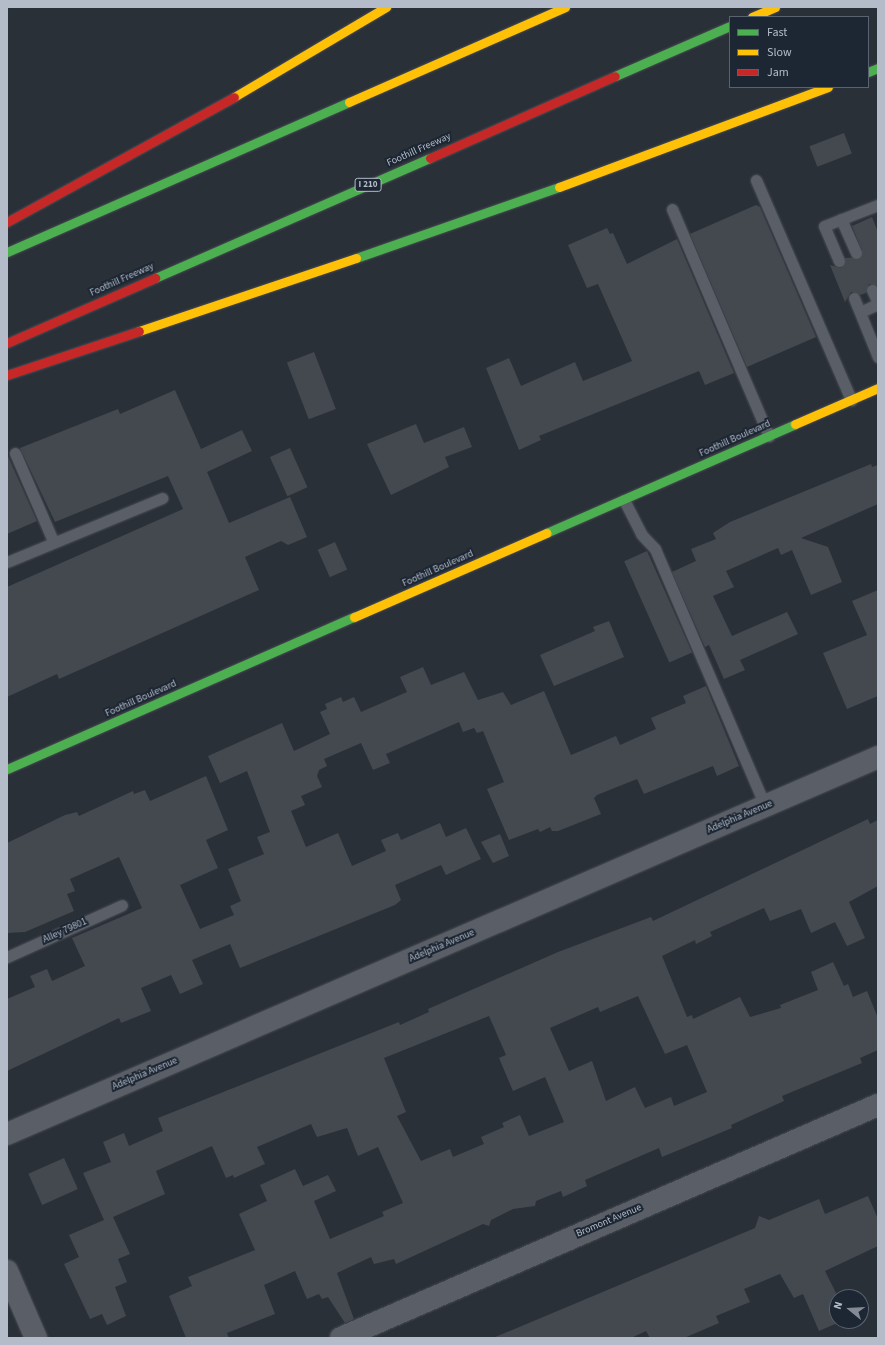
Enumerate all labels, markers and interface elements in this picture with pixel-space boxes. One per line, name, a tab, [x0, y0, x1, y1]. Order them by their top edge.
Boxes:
legend	[729, 16, 869, 88]
text: Fast	[767, 24, 787, 41]
text: Slow	[767, 44, 792, 61]
text: Jam	[767, 64, 789, 81]
street label: Foothill Freeway	[385, 131, 453, 169]
road number: I 210	[354, 178, 382, 192]
street label: Foothill Freeway	[88, 261, 156, 299]
street label: Foothill Boulevard	[698, 418, 772, 460]
street label: Foothill Boulevard	[401, 548, 475, 590]
street label: Foothill Boulevard	[104, 678, 178, 720]
street label: Adelphia Avenue	[706, 798, 774, 836]
street label: Alley 79801	[41, 916, 89, 946]
street label: Adelphia Avenue	[408, 927, 476, 965]
street label: Adelphia Avenue	[111, 1055, 179, 1093]
street label: Bromont Avenue	[574, 1202, 644, 1240]
north arrow	[829, 1289, 869, 1329]
text: N	[830, 1300, 846, 1311]

